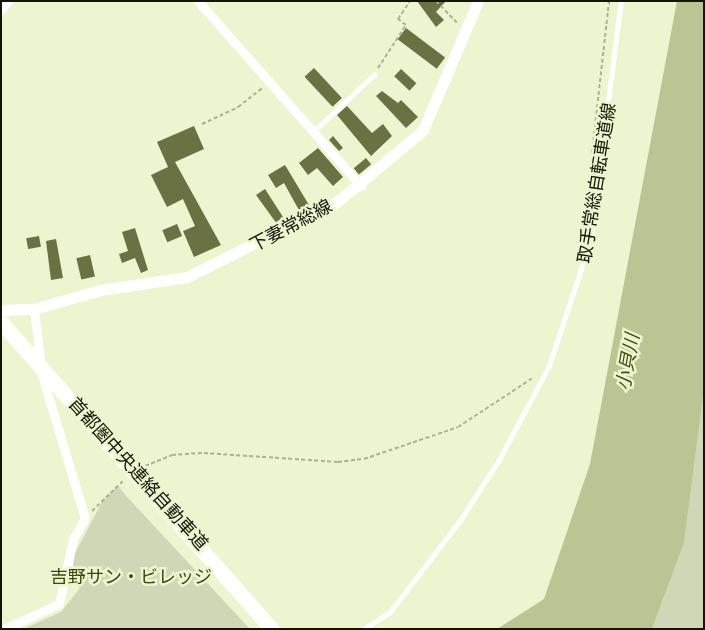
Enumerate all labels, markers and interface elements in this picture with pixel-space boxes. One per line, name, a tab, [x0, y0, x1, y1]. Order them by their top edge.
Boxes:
street label: 取手常総自転車道線	[574, 101, 620, 265]
street label: 下妻常総線	[246, 195, 336, 257]
water label: 小貝川	[612, 332, 644, 392]
street label: 首都圏中央連絡自動車道	[64, 393, 212, 555]
park label: 吉野サン・ビレッジ	[50, 566, 212, 588]

